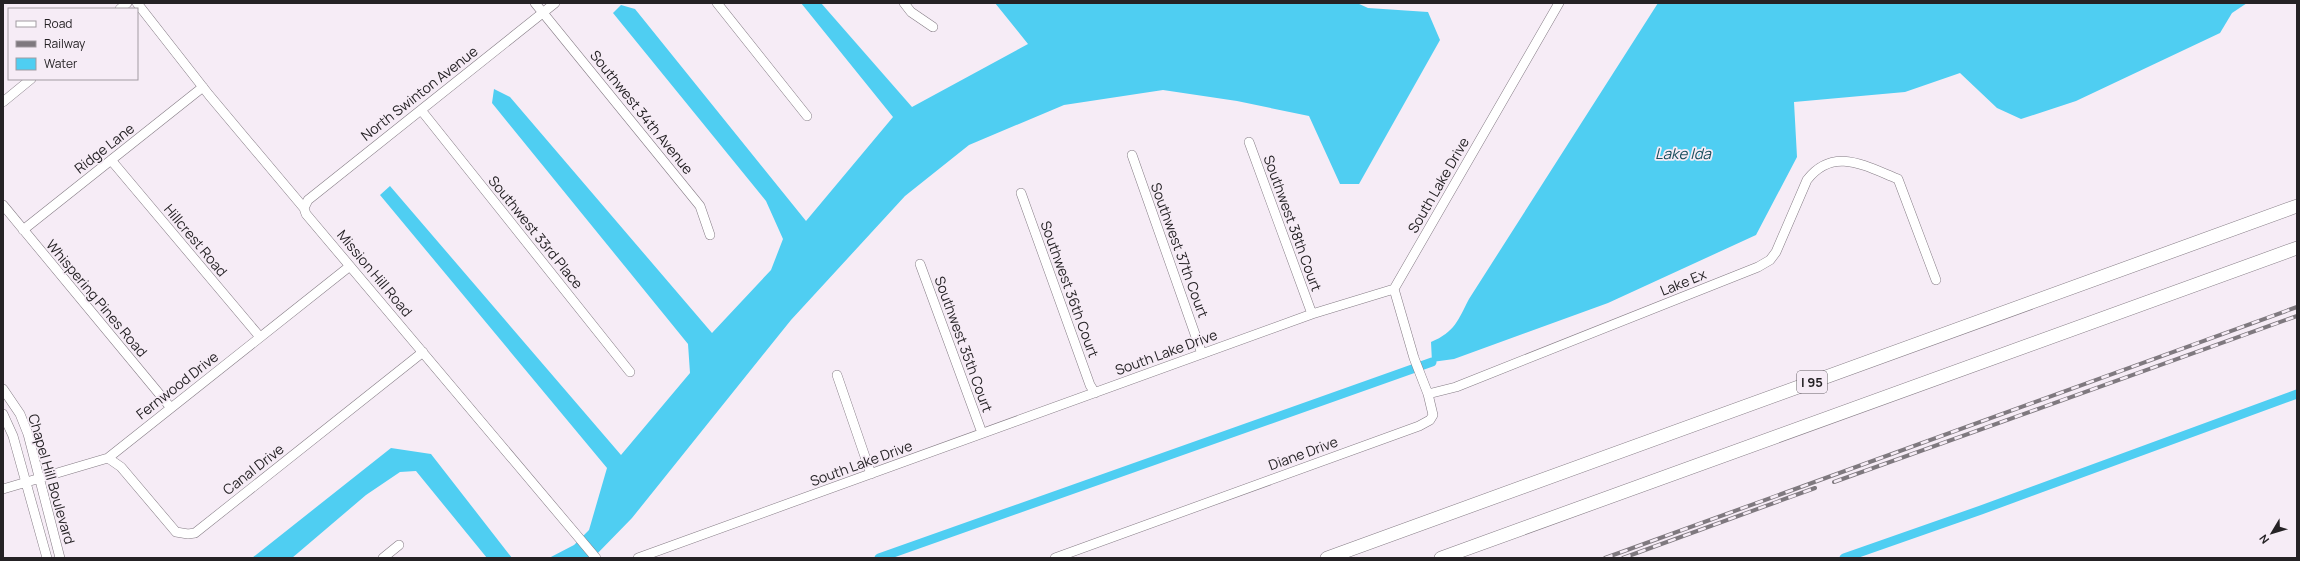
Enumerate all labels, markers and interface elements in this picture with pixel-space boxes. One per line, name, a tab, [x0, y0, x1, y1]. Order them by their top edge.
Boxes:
legend	[8, 8, 138, 80]
text: Road	[44, 15, 72, 32]
text: Railway	[44, 35, 86, 52]
street label: North Swinton Avenue	[357, 41, 481, 145]
street label: Southwest 34th Avenue	[586, 46, 698, 178]
text: Water	[44, 55, 78, 72]
street label: Ridge Lane	[70, 119, 138, 177]
street label: South Lake Drive	[1403, 134, 1473, 236]
water label: Lake Ida	[1655, 143, 1712, 164]
street label: Southwest 38th Court	[1260, 152, 1327, 294]
street label: Southwest 33rd Place	[484, 172, 588, 292]
street label: Southwest 37th Court	[1147, 180, 1213, 320]
street label: Hillcrest Road	[160, 200, 232, 280]
street label: Southwest 36th Court	[1036, 218, 1104, 360]
street label: Mission Hill Road	[333, 226, 417, 320]
street label: Whispering Pines Road	[42, 235, 152, 361]
street label: Lake Ex	[1657, 264, 1709, 300]
street label: Southwest 35th Court	[931, 273, 998, 415]
street label: South Lake Drive	[1112, 325, 1220, 379]
street label: Fernwood Drive	[132, 347, 222, 423]
road number: I 95	[1797, 371, 1827, 393]
street label: Chapel Hill Boulevard	[24, 412, 80, 546]
street label: Diane Drive	[1266, 432, 1340, 474]
street label: South Lake Drive	[807, 436, 915, 490]
street label: Canal Drive	[219, 439, 287, 499]
north arrow	[2252, 513, 2292, 553]
text: N	[2255, 532, 2272, 547]

